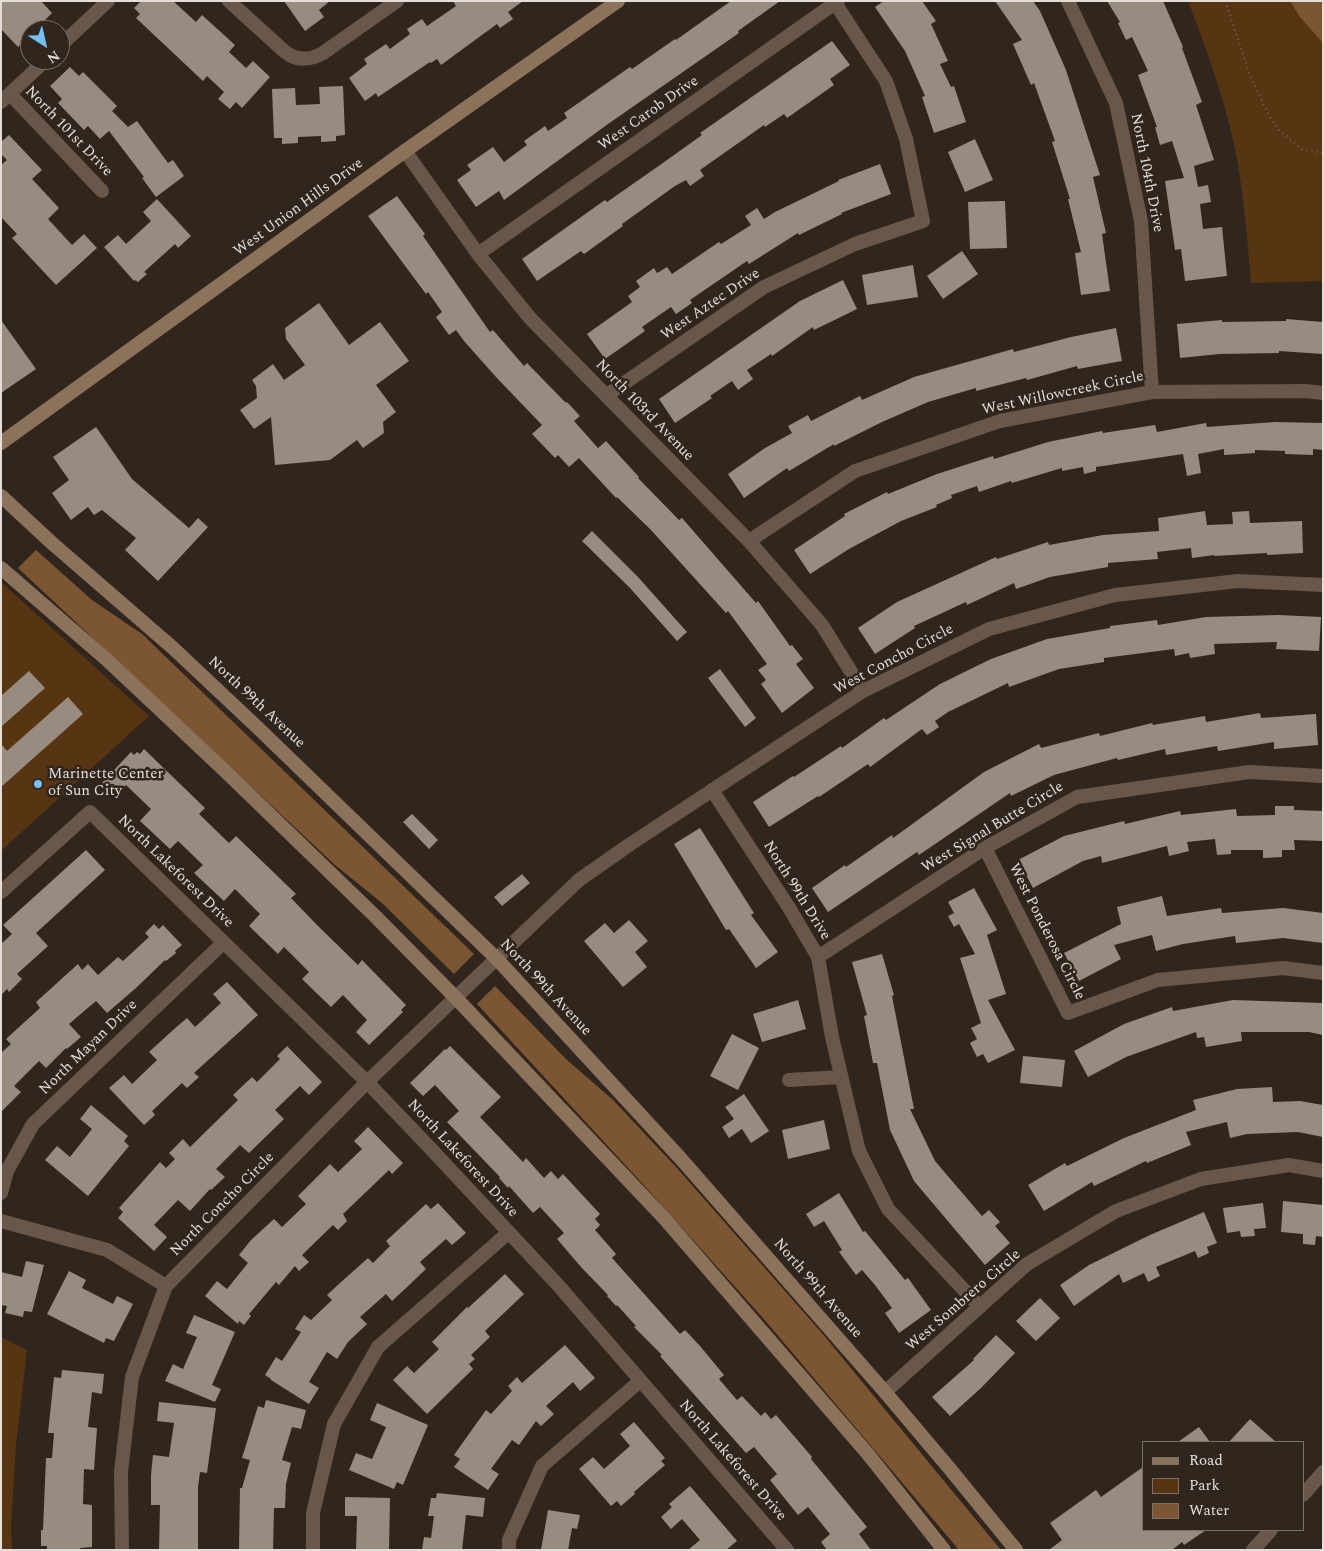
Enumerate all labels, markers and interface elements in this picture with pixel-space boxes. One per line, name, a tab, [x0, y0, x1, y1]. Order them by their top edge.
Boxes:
north arrow	[20, 20, 70, 70]
text: N	[43, 45, 64, 69]
street label: West Carob Drive	[595, 73, 703, 155]
street label: North 101st Drive	[20, 83, 116, 181]
street label: North 104th Drive	[1126, 112, 1166, 234]
street label: West Union Hills Drive	[231, 155, 367, 261]
street label: West Aztec Drive	[658, 265, 764, 345]
street label: North 103rd Avenue	[591, 357, 697, 465]
street label: West Willowcreek Circle	[981, 368, 1145, 420]
street label: West Concho Circle	[831, 621, 957, 699]
street label: North 99th Avenue	[204, 653, 308, 753]
place label: Marinette Center of Sun City	[48, 766, 163, 801]
marker: Marinette Center of Sun City	[32, 778, 44, 790]
street label: West Signal Butte Circle	[919, 779, 1067, 877]
street label: North Lakeforest Drive	[113, 812, 237, 932]
street label: North 99th Drive	[758, 838, 834, 944]
street label: West Ponderosa Circle	[1004, 861, 1088, 1003]
street label: North 99th Avenue	[495, 936, 595, 1040]
street label: North Mayan Drive	[36, 997, 142, 1099]
street label: North Lakeforest Drive	[403, 1096, 521, 1222]
street label: North Concho Circle	[167, 1149, 279, 1261]
street label: North 99th Avenue	[769, 1235, 865, 1343]
street label: West Sombrero Circle	[903, 1246, 1025, 1356]
street label: North Lakeforest Drive	[675, 1397, 789, 1525]
legend	[1142, 1441, 1304, 1531]
text: Road	[1189, 1449, 1223, 1472]
text: Park	[1189, 1474, 1220, 1497]
text: Water	[1189, 1499, 1229, 1522]

